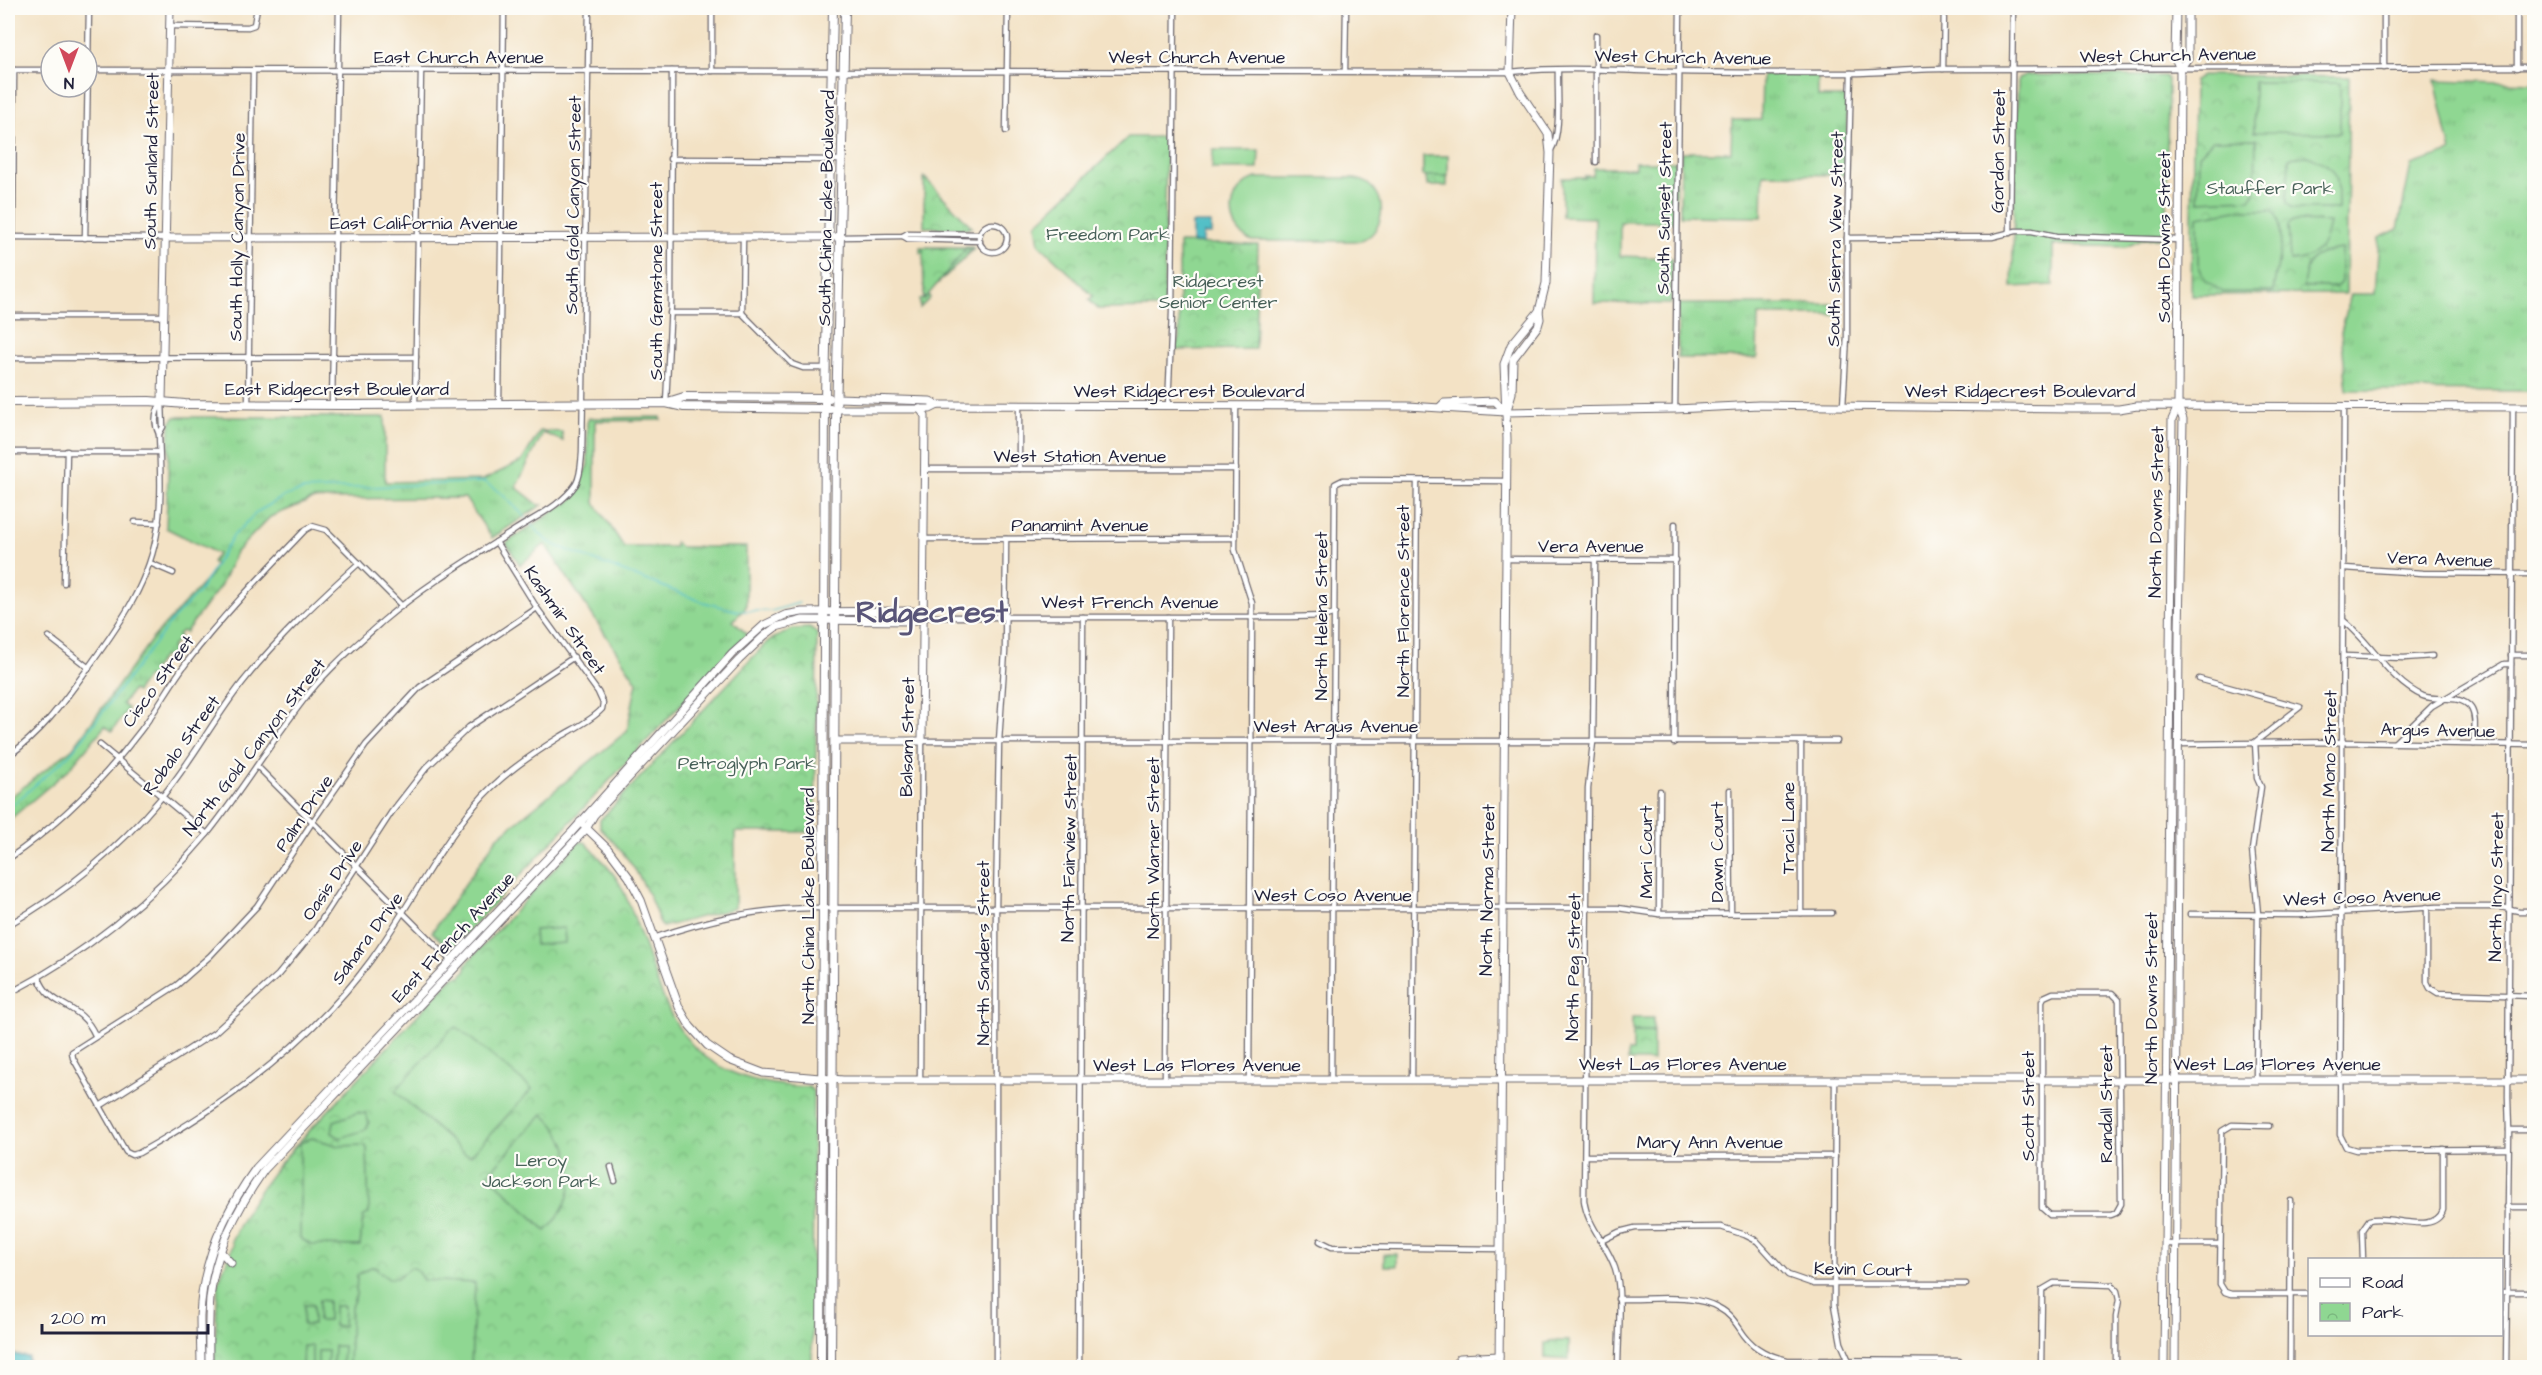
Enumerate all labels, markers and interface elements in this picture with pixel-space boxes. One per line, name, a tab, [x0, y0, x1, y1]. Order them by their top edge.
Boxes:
north arrow	[39, 39, 99, 99]
street label: West Church Avenue	[2079, 41, 2257, 70]
street label: West Church Avenue	[1594, 43, 1772, 72]
street label: East Church Avenue	[374, 45, 544, 70]
street label: West Church Avenue	[1109, 45, 1286, 70]
text: N	[64, 72, 74, 94]
street label: South Sunland Street	[137, 72, 166, 250]
street label: Gordon Street	[1985, 88, 2012, 213]
street label: South China Lake Boulevard	[812, 90, 841, 326]
street label: South Gold Canyon Street	[559, 95, 589, 315]
street label: South Sunset Street	[1650, 121, 1679, 295]
street label: South Sierra View Street	[1821, 130, 1850, 347]
street label: South Holly Canyon Drive	[223, 132, 253, 341]
street label: South Downs Street	[2152, 151, 2177, 323]
park label: Stauffer Park	[2206, 176, 2334, 201]
street label: South Gemstone Street	[644, 181, 669, 380]
street label: East California Avenue	[330, 211, 518, 236]
park label: Freedom Park	[1046, 222, 1170, 247]
park label: Ridgecrest Senior Center	[1159, 269, 1277, 315]
street label: East Ridgecrest Boulevard	[225, 377, 449, 403]
street label: West Ridgecrest Boulevard	[1074, 379, 1304, 405]
street label: West Ridgecrest Boulevard	[1905, 379, 2135, 405]
street label: North Downs Street	[2143, 425, 2171, 598]
street label: West Station Avenue	[993, 444, 1167, 469]
street label: North Florence Street	[1391, 504, 1416, 697]
street label: Panamint Avenue	[1011, 513, 1149, 538]
street label: North Helena Street	[1309, 531, 1334, 700]
street label: Vera Avenue	[1538, 534, 1644, 559]
street label: Vera Avenue	[2387, 545, 2494, 574]
street label: Kashmir Street	[518, 561, 612, 680]
street label: West French Avenue	[1041, 590, 1219, 615]
district label: Ridgecrest	[856, 592, 1009, 636]
street label: Cisco Street	[116, 629, 201, 733]
street label: North Gold Canyon Street	[177, 653, 333, 842]
street label: Balsam Street	[894, 676, 921, 797]
street label: North Mono Street	[2316, 689, 2343, 852]
street label: Robalo Street	[137, 690, 227, 800]
street label: West Argus Avenue	[1254, 714, 1419, 740]
street label: Argus Avenue	[2380, 717, 2496, 745]
park label: Petroglyph Park	[678, 751, 816, 777]
street label: North Fairview Street	[1055, 753, 1084, 942]
street label: North Warner Street	[1141, 756, 1166, 939]
street label: Palm Drive	[269, 770, 340, 857]
street label: Traci Lane	[1776, 782, 1801, 874]
street label: North China Lake Boulevard	[796, 788, 821, 1024]
street label: Dawn Court	[1705, 801, 1730, 902]
street label: North Norma Street	[1474, 803, 1502, 976]
street label: Mari Court	[1634, 805, 1659, 899]
street label: North Inyo Street	[2483, 811, 2511, 962]
street label: Oasis Drive	[296, 835, 369, 926]
street label: North Sanders Street	[971, 860, 996, 1046]
street label: East French Avenue	[386, 866, 521, 1008]
street label: West Coso Avenue	[2283, 882, 2442, 913]
street label: West Coso Avenue	[1254, 883, 1412, 908]
street label: Sahara Drive	[325, 887, 410, 990]
street label: North Peg Street	[1560, 892, 1588, 1041]
street label: North Downs Street	[2139, 911, 2164, 1084]
street label: Randall Street	[2094, 1044, 2119, 1163]
street label: Scott Street	[2016, 1050, 2041, 1161]
street label: West Las Flores Avenue	[1579, 1052, 1787, 1077]
street label: West Las Flores Avenue	[2173, 1052, 2381, 1077]
street label: West Las Flores Avenue	[1093, 1053, 1301, 1078]
street label: Mary Ann Avenue	[1637, 1130, 1783, 1156]
park label: Leroy Jackson Park	[482, 1148, 600, 1194]
street label: Kevin Court	[1814, 1256, 1913, 1283]
legend	[2308, 1258, 2503, 1336]
text: Road	[2362, 1270, 2403, 1295]
scale bar	[42, 1297, 208, 1335]
text: Park	[2362, 1300, 2404, 1325]
text: 200 m	[51, 1306, 105, 1331]

